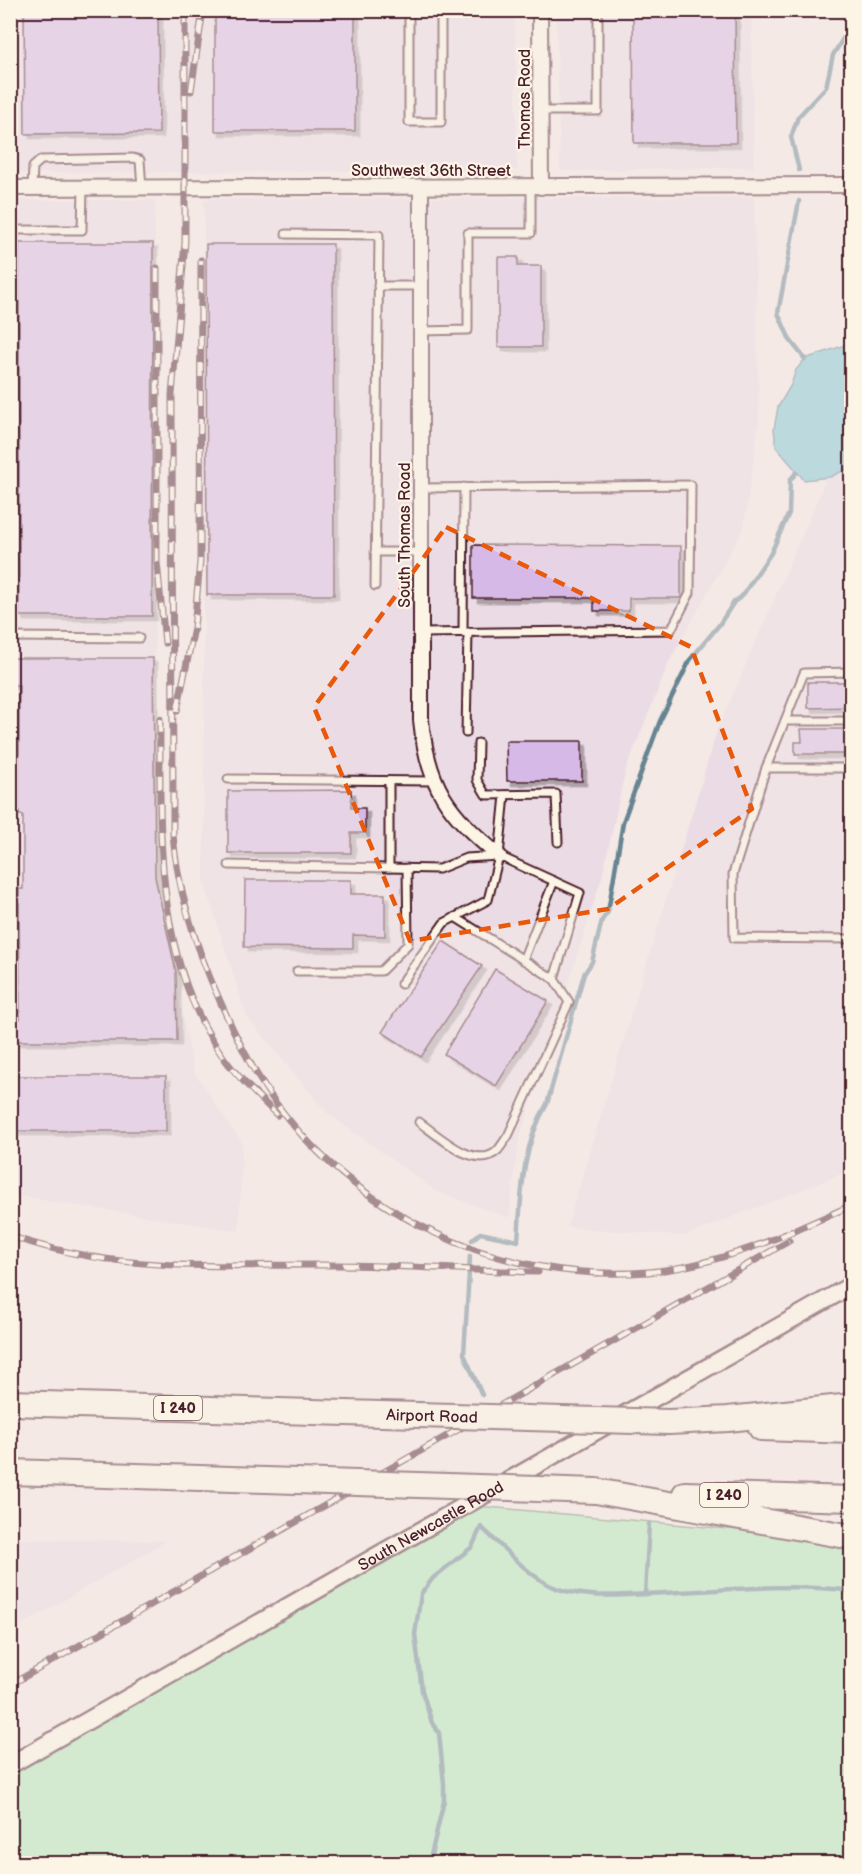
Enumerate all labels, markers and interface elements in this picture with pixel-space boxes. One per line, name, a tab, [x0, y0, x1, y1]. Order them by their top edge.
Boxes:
street label: Thomas Road	[516, 49, 535, 149]
street label: Southwest 36th Street	[351, 162, 511, 181]
street label: South Thomas Road	[396, 462, 415, 608]
road number: I 240	[154, 1396, 202, 1420]
street label: Airport Road	[386, 1406, 478, 1428]
street label: South Newcastle Road	[355, 1478, 507, 1576]
road number: I 240	[700, 1483, 748, 1507]

